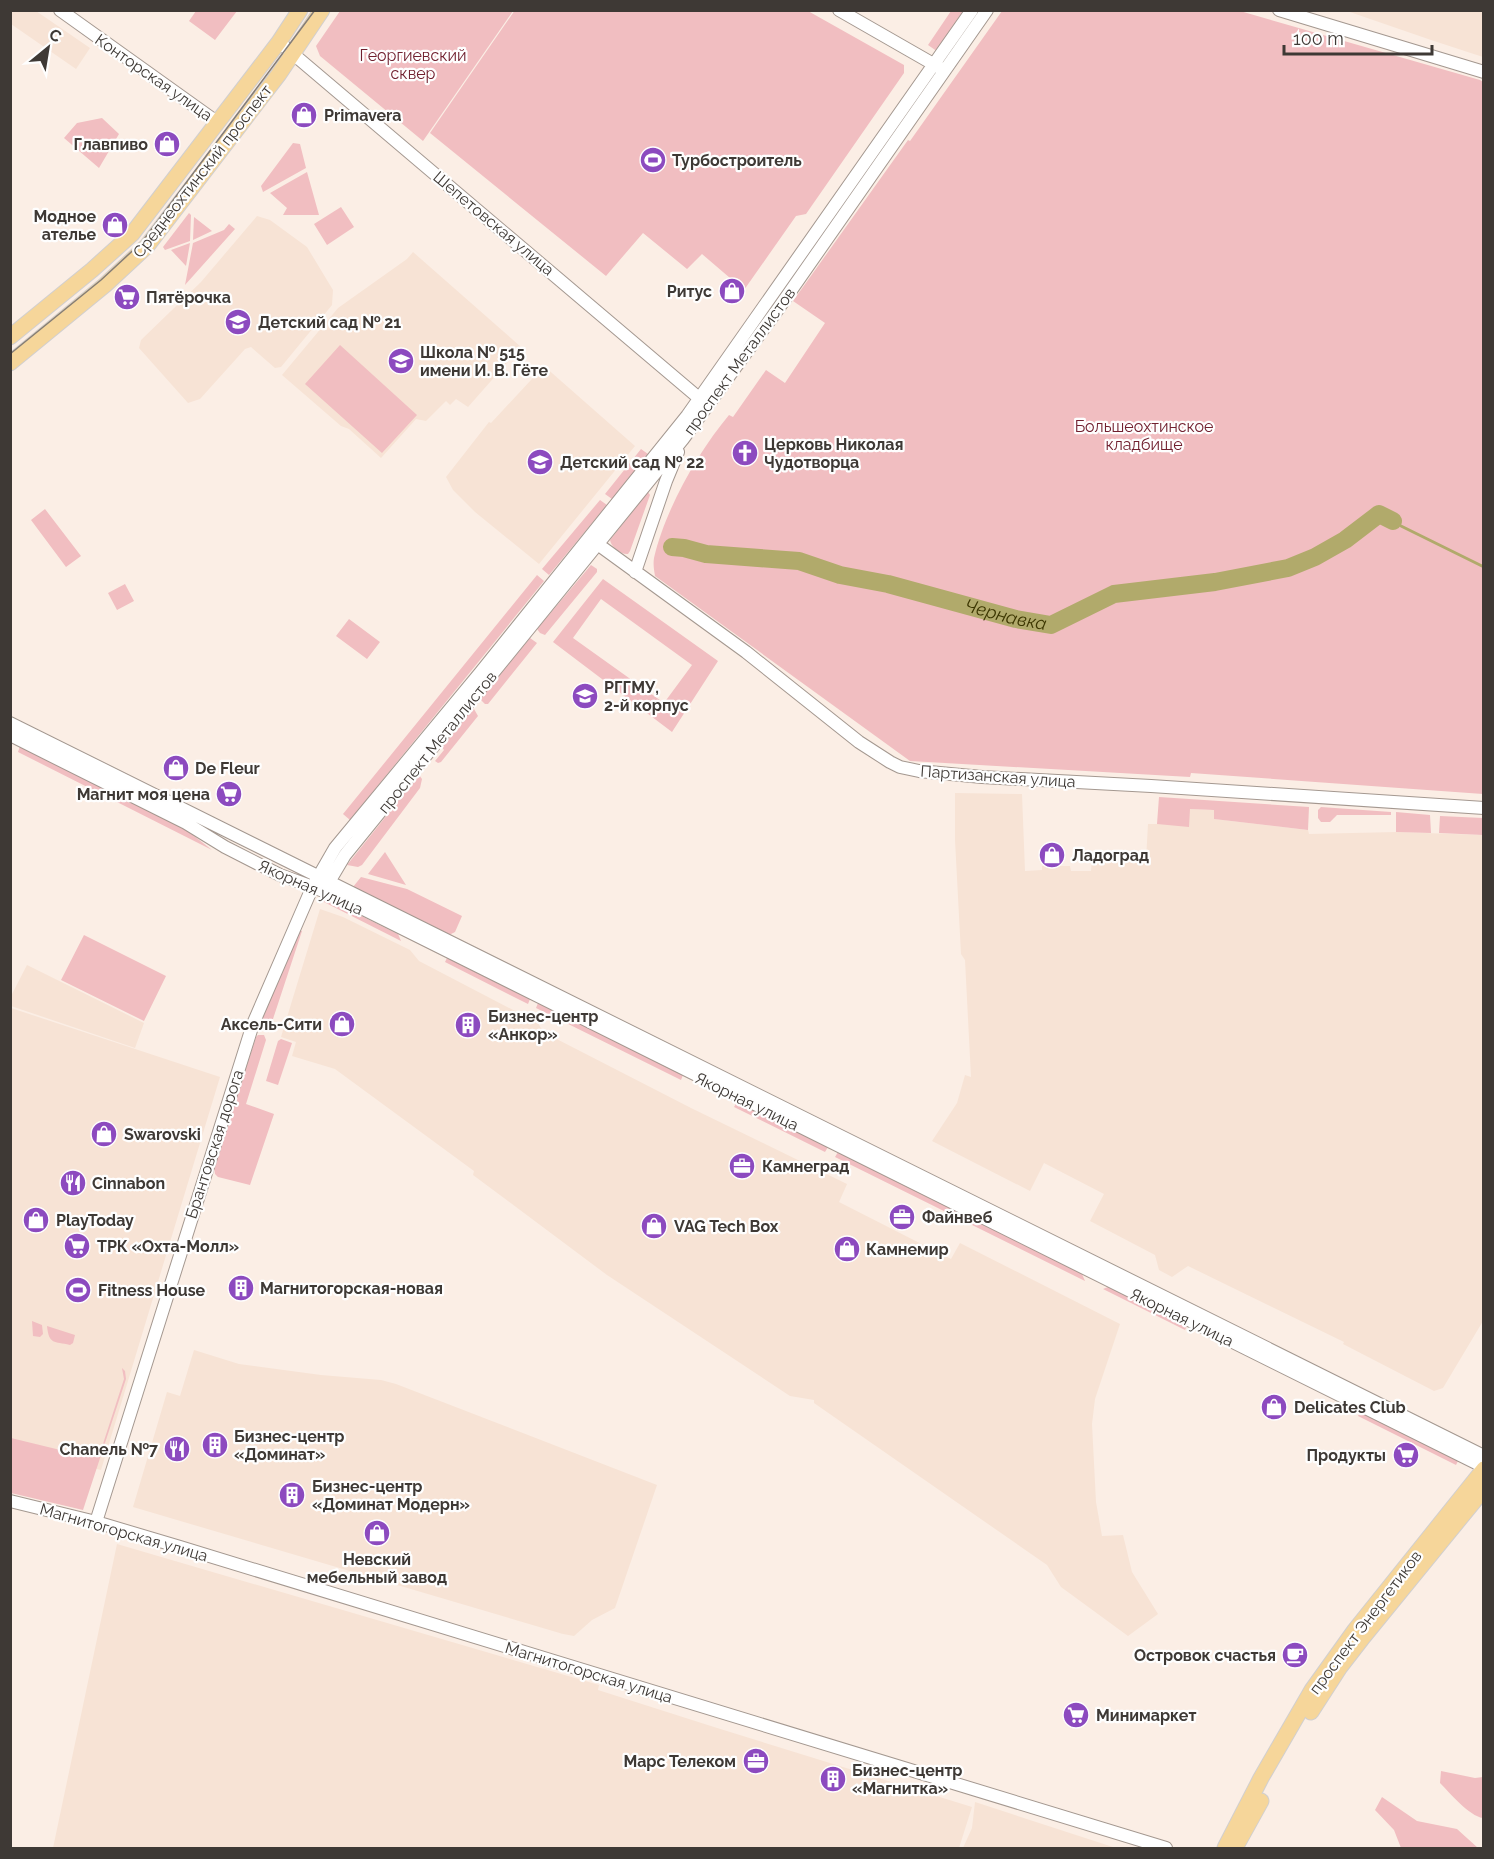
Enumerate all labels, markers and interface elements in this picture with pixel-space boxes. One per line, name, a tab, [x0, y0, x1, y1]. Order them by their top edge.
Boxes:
north arrow	[18, 18, 78, 78]
scale bar	[1284, 18, 1432, 56]
text: С	[46, 24, 65, 46]
text: 100 m	[1293, 28, 1344, 49]
street label: Конторская улица	[92, 30, 216, 125]
park label: Георгиевский сквер	[359, 46, 467, 83]
street label: Среднеохтинский проспект	[129, 81, 276, 262]
shop icon: Primavera	[289, 100, 319, 130]
place label: Primavera	[324, 106, 401, 125]
shop icon: Главпиво	[152, 129, 182, 159]
place label: Главпиво	[74, 135, 148, 154]
sports icon: Турбостроитель	[638, 145, 668, 175]
place label: Турбостроитель	[672, 151, 802, 170]
street label: Шепетовская улица	[429, 167, 558, 279]
place label: Модное ателье	[34, 207, 96, 244]
shop icon: Модное ателье	[100, 210, 130, 240]
shop icon: Ритус	[717, 276, 747, 306]
supermarket icon: Пятёрочка	[112, 282, 142, 312]
place label: Ритус	[667, 282, 712, 301]
street label: проспект Металлистов	[680, 284, 799, 439]
place label: Пятёрочка	[146, 288, 231, 307]
school or university icon: Детский сад № 21	[223, 307, 253, 337]
place label: Детский сад № 21	[258, 313, 401, 332]
place label: Школа № 515 имени И. В. Гёте	[420, 343, 549, 380]
school or university icon: Школа № 515 имени И. В. Гёте	[386, 346, 416, 376]
park label: Большеохтинское кладбище	[1075, 417, 1213, 454]
place label: Церковь Николая Чудотворца	[764, 435, 903, 472]
church icon: Церковь Николая Чудотворца	[730, 438, 760, 468]
school or university icon: Детский сад № 22	[525, 447, 555, 477]
place label: Детский сад № 22	[560, 453, 704, 472]
water label: Чернавка	[962, 594, 1048, 634]
street label: проспект Металлистов	[374, 667, 501, 817]
place label: РГГМУ, 2-й корпус	[604, 678, 689, 715]
school or university icon: РГГМУ, 2-й корпус	[570, 681, 600, 711]
shop icon: De Fleur	[161, 753, 191, 783]
place label: De Fleur	[195, 759, 260, 778]
street label: Партизанская улица	[920, 762, 1076, 791]
supermarket icon: Магнит моя цена	[214, 779, 244, 809]
place label: Магнит моя цена	[77, 785, 210, 804]
shop icon: Ладоград	[1037, 840, 1067, 870]
place label: Ладоград	[1072, 846, 1149, 865]
street label: Якорная улица	[255, 856, 366, 919]
place label: Бизнес-центр «Анкор»	[488, 1007, 599, 1044]
shop icon: Аксель-Сити	[327, 1009, 357, 1039]
building icon: Бизнес-центр «Анкор»	[453, 1010, 483, 1040]
place label: Аксель-Сити	[221, 1015, 322, 1034]
street label: Брантовская дорога	[181, 1067, 248, 1221]
street label: Якорная улица	[692, 1068, 802, 1135]
shop icon: Swarovski	[89, 1119, 119, 1149]
place label: Swarovski	[124, 1125, 201, 1144]
office icon: Камнеград	[727, 1151, 757, 1181]
place label: Камнеград	[762, 1157, 849, 1176]
restaurant icon: Cinnabon	[58, 1168, 88, 1198]
place label: Cinnabon	[92, 1174, 165, 1193]
office icon: Файнвеб	[887, 1202, 917, 1232]
shop icon: PlayToday	[21, 1205, 51, 1235]
place label: Файнвеб	[922, 1208, 992, 1227]
place label: PlayToday	[56, 1211, 134, 1230]
shop icon: VAG Tech Box	[639, 1211, 669, 1241]
place label: VAG Tech Box	[674, 1217, 779, 1236]
supermarket icon: ТРК «Охта-Молл»	[62, 1231, 92, 1261]
shop icon: Камнемир	[832, 1234, 862, 1264]
place label: ТРК «Охта-Молл»	[97, 1237, 239, 1256]
place label: Камнемир	[866, 1240, 949, 1259]
building icon: Магнитогорская-новая	[226, 1273, 256, 1303]
sports icon: Fitness House	[63, 1275, 93, 1305]
place label: Магнитогорская-новая	[260, 1279, 443, 1298]
place label: Fitness House	[98, 1281, 206, 1300]
street label: Якорная улица	[1127, 1284, 1237, 1351]
shop icon: Delicates Club	[1259, 1392, 1289, 1422]
place label: Delicates Club	[1294, 1398, 1406, 1417]
place label: Бизнес-центр «Доминат»	[234, 1427, 345, 1464]
building icon: Бизнес-центр «Доминат»	[200, 1430, 230, 1460]
restaurant icon: Chaneль №7	[162, 1434, 192, 1464]
place label: Chaneль №7	[60, 1440, 158, 1459]
supermarket icon: Продукты	[1391, 1440, 1421, 1470]
place label: Продукты	[1306, 1446, 1386, 1465]
place label: Бизнес-центр «Доминат Модерн»	[312, 1477, 470, 1514]
building icon: Бизнес-центр «Доминат Модерн»	[277, 1480, 307, 1510]
street label: Магнитогорская улица	[38, 1499, 210, 1566]
shop icon: Невский мебельный завод	[362, 1518, 392, 1548]
street label: проспект Энергетиков	[1305, 1547, 1426, 1698]
place label: Невский мебельный завод	[307, 1550, 447, 1587]
street label: Магнитогорская улица	[503, 1638, 675, 1707]
cafe icon: Островок счастья	[1280, 1640, 1310, 1670]
place label: Островок счастья	[1134, 1646, 1276, 1665]
supermarket icon: Минимаркет	[1061, 1700, 1091, 1730]
place label: Минимаркет	[1096, 1706, 1196, 1725]
office icon: Марс Телеком	[741, 1746, 771, 1776]
place label: Марс Телеком	[623, 1752, 736, 1771]
place label: Бизнес-центр «Магнитка»	[852, 1761, 963, 1798]
building icon: Бизнес-центр «Магнитка»	[818, 1764, 848, 1794]

